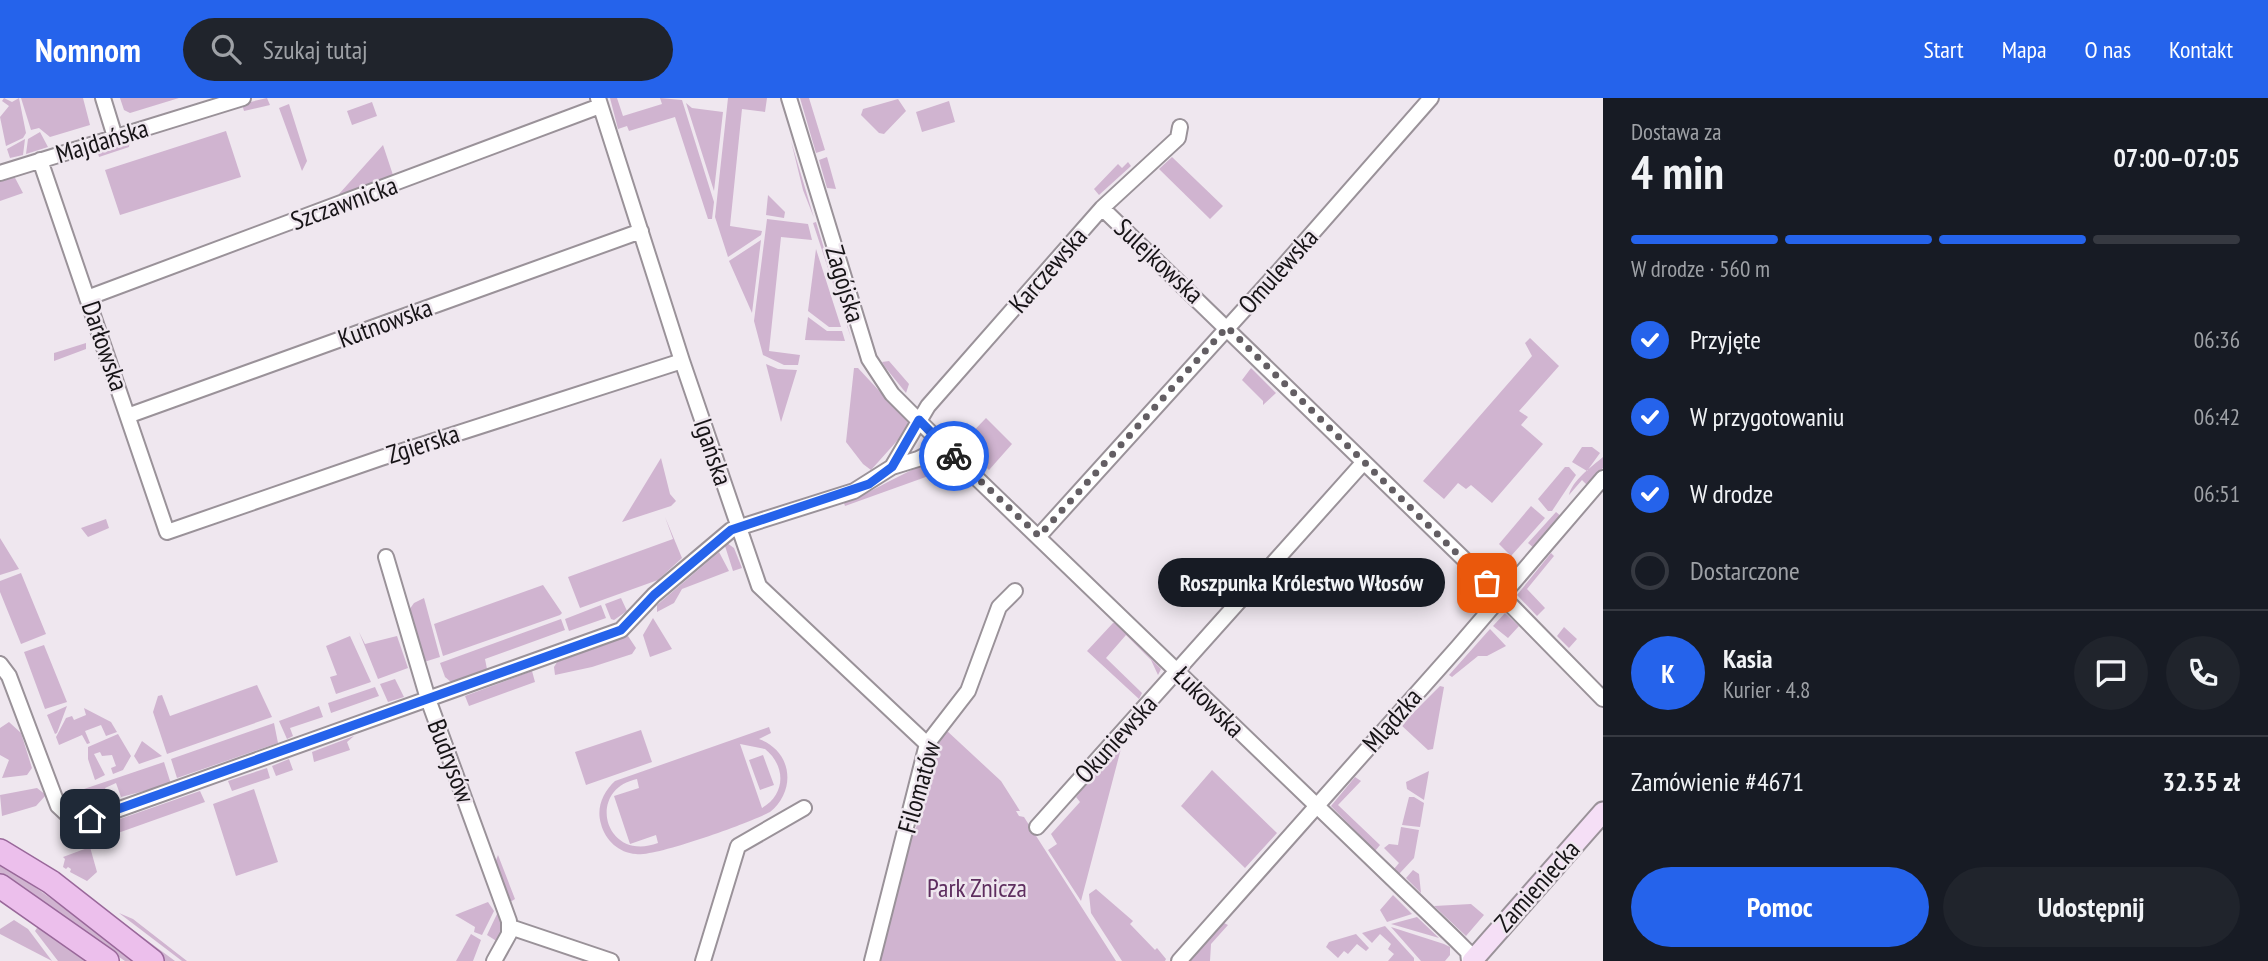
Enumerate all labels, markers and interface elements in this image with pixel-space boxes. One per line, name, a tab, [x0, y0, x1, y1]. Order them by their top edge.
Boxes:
search box	[183, 18, 673, 81]
text: Nomnom	[35, 28, 141, 71]
icon: search	[207, 30, 245, 68]
text: Szukaj tutaj	[263, 33, 368, 66]
text: Start	[1923, 34, 1964, 65]
text: Mapa	[2002, 34, 2047, 65]
text: O nas	[2085, 34, 2131, 65]
text: Kontakt	[2169, 34, 2233, 65]
street label: Majdańska	[52, 111, 152, 170]
text: Dostawa za	[1631, 117, 1721, 146]
text: 07:00–07:05	[2113, 141, 2240, 174]
text: 4 min	[1631, 142, 1724, 202]
street label: Szczawnicka	[286, 168, 402, 237]
street label: Sulejkowska	[1108, 211, 1211, 310]
street label: Karczewska	[1001, 220, 1094, 319]
street label: Omulewska	[1231, 221, 1325, 320]
street label: Zagójska	[818, 241, 873, 326]
text: W drodze · 560 m	[1631, 254, 1770, 283]
street label: Kutnowska	[333, 290, 436, 355]
street label: Darłowska	[75, 297, 136, 395]
icon: check	[1631, 321, 1669, 359]
text: Przyjęte	[1690, 323, 1761, 356]
text: 06:36	[2194, 325, 2240, 354]
icon: check	[1631, 398, 1669, 436]
text: W przygotowaniu	[1690, 400, 1844, 433]
text: 06:42	[2194, 402, 2240, 431]
street label: Igańska	[687, 414, 740, 490]
street label: Zgierska	[382, 416, 463, 471]
courier	[919, 421, 989, 491]
icon: bike	[935, 437, 973, 475]
icon: check	[1631, 475, 1669, 513]
text: W drodze	[1690, 477, 1773, 510]
text: 06:51	[2194, 479, 2240, 508]
pin	[1457, 553, 1517, 613]
text: Dostarczone	[1690, 554, 1800, 587]
callout: Roszpunka Królestwo Włosów	[1158, 559, 1445, 608]
icon: bag	[1468, 564, 1506, 602]
text: Roszpunka Królestwo Włosów	[1180, 568, 1423, 597]
button: chat	[2074, 636, 2148, 710]
button: phone	[2166, 636, 2240, 710]
text: Kasia	[1723, 642, 1773, 675]
text: K	[1661, 657, 1675, 690]
street label: Łukowska	[1167, 659, 1252, 744]
text: Kurier · 4.8	[1723, 675, 1810, 704]
street label: Mlądzka	[1355, 681, 1428, 758]
street label: Okuniewska	[1067, 688, 1164, 790]
street label: Budrysów	[421, 714, 483, 808]
street label: Filomatów	[890, 736, 948, 837]
text: Zamówienie #4671	[1631, 765, 1804, 798]
text: 32.35 zł	[2163, 765, 2240, 798]
pin	[60, 789, 120, 849]
icon: home	[71, 800, 109, 838]
street label: Zamieniecka	[1487, 833, 1586, 938]
button: Pomoc	[1631, 867, 1929, 947]
button: Udostępnij	[1943, 867, 2240, 947]
park label: Park Znicza	[927, 871, 1027, 904]

